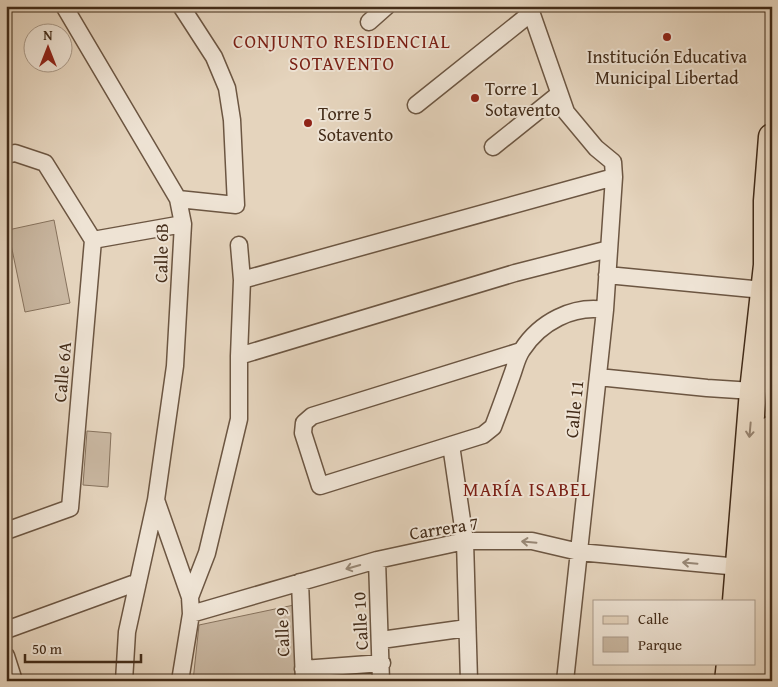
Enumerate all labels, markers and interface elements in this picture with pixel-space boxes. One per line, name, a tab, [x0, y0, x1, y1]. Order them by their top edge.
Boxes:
north arrow	[22, 22, 72, 72]
text: N	[43, 25, 53, 45]
district label: CONJUNTO RESIDENCIAL SOTAVENTO	[233, 27, 451, 77]
marker: Institución Educativa Municipal Libertad	[661, 31, 673, 43]
place label: Institución Educativa Municipal Libertad	[587, 43, 748, 91]
place label: Torre 1 Sotavento	[485, 75, 560, 123]
marker: Torre 1 Sotavento	[469, 92, 481, 104]
place label: Torre 5 Sotavento	[318, 100, 393, 148]
marker: Torre 5 Sotavento	[302, 117, 314, 129]
street label: Calle 6B	[147, 223, 175, 283]
street label: Calle 6A	[46, 341, 78, 403]
street label: Calle 11	[558, 379, 590, 439]
one-way arrow	[745, 422, 755, 438]
district label: MARÍA ISABEL	[463, 475, 591, 503]
street label: Carrera 7	[407, 509, 481, 547]
one-way arrow	[522, 537, 538, 546]
one-way arrow	[682, 558, 698, 568]
one-way arrow	[345, 563, 361, 572]
street label: Calle 10	[345, 591, 375, 651]
legend	[593, 600, 756, 664]
street label: Calle 9	[268, 607, 296, 657]
text: Calle	[638, 608, 669, 629]
scale bar	[25, 632, 141, 664]
text: Parque	[638, 634, 682, 655]
text: 50 m	[32, 638, 63, 659]

